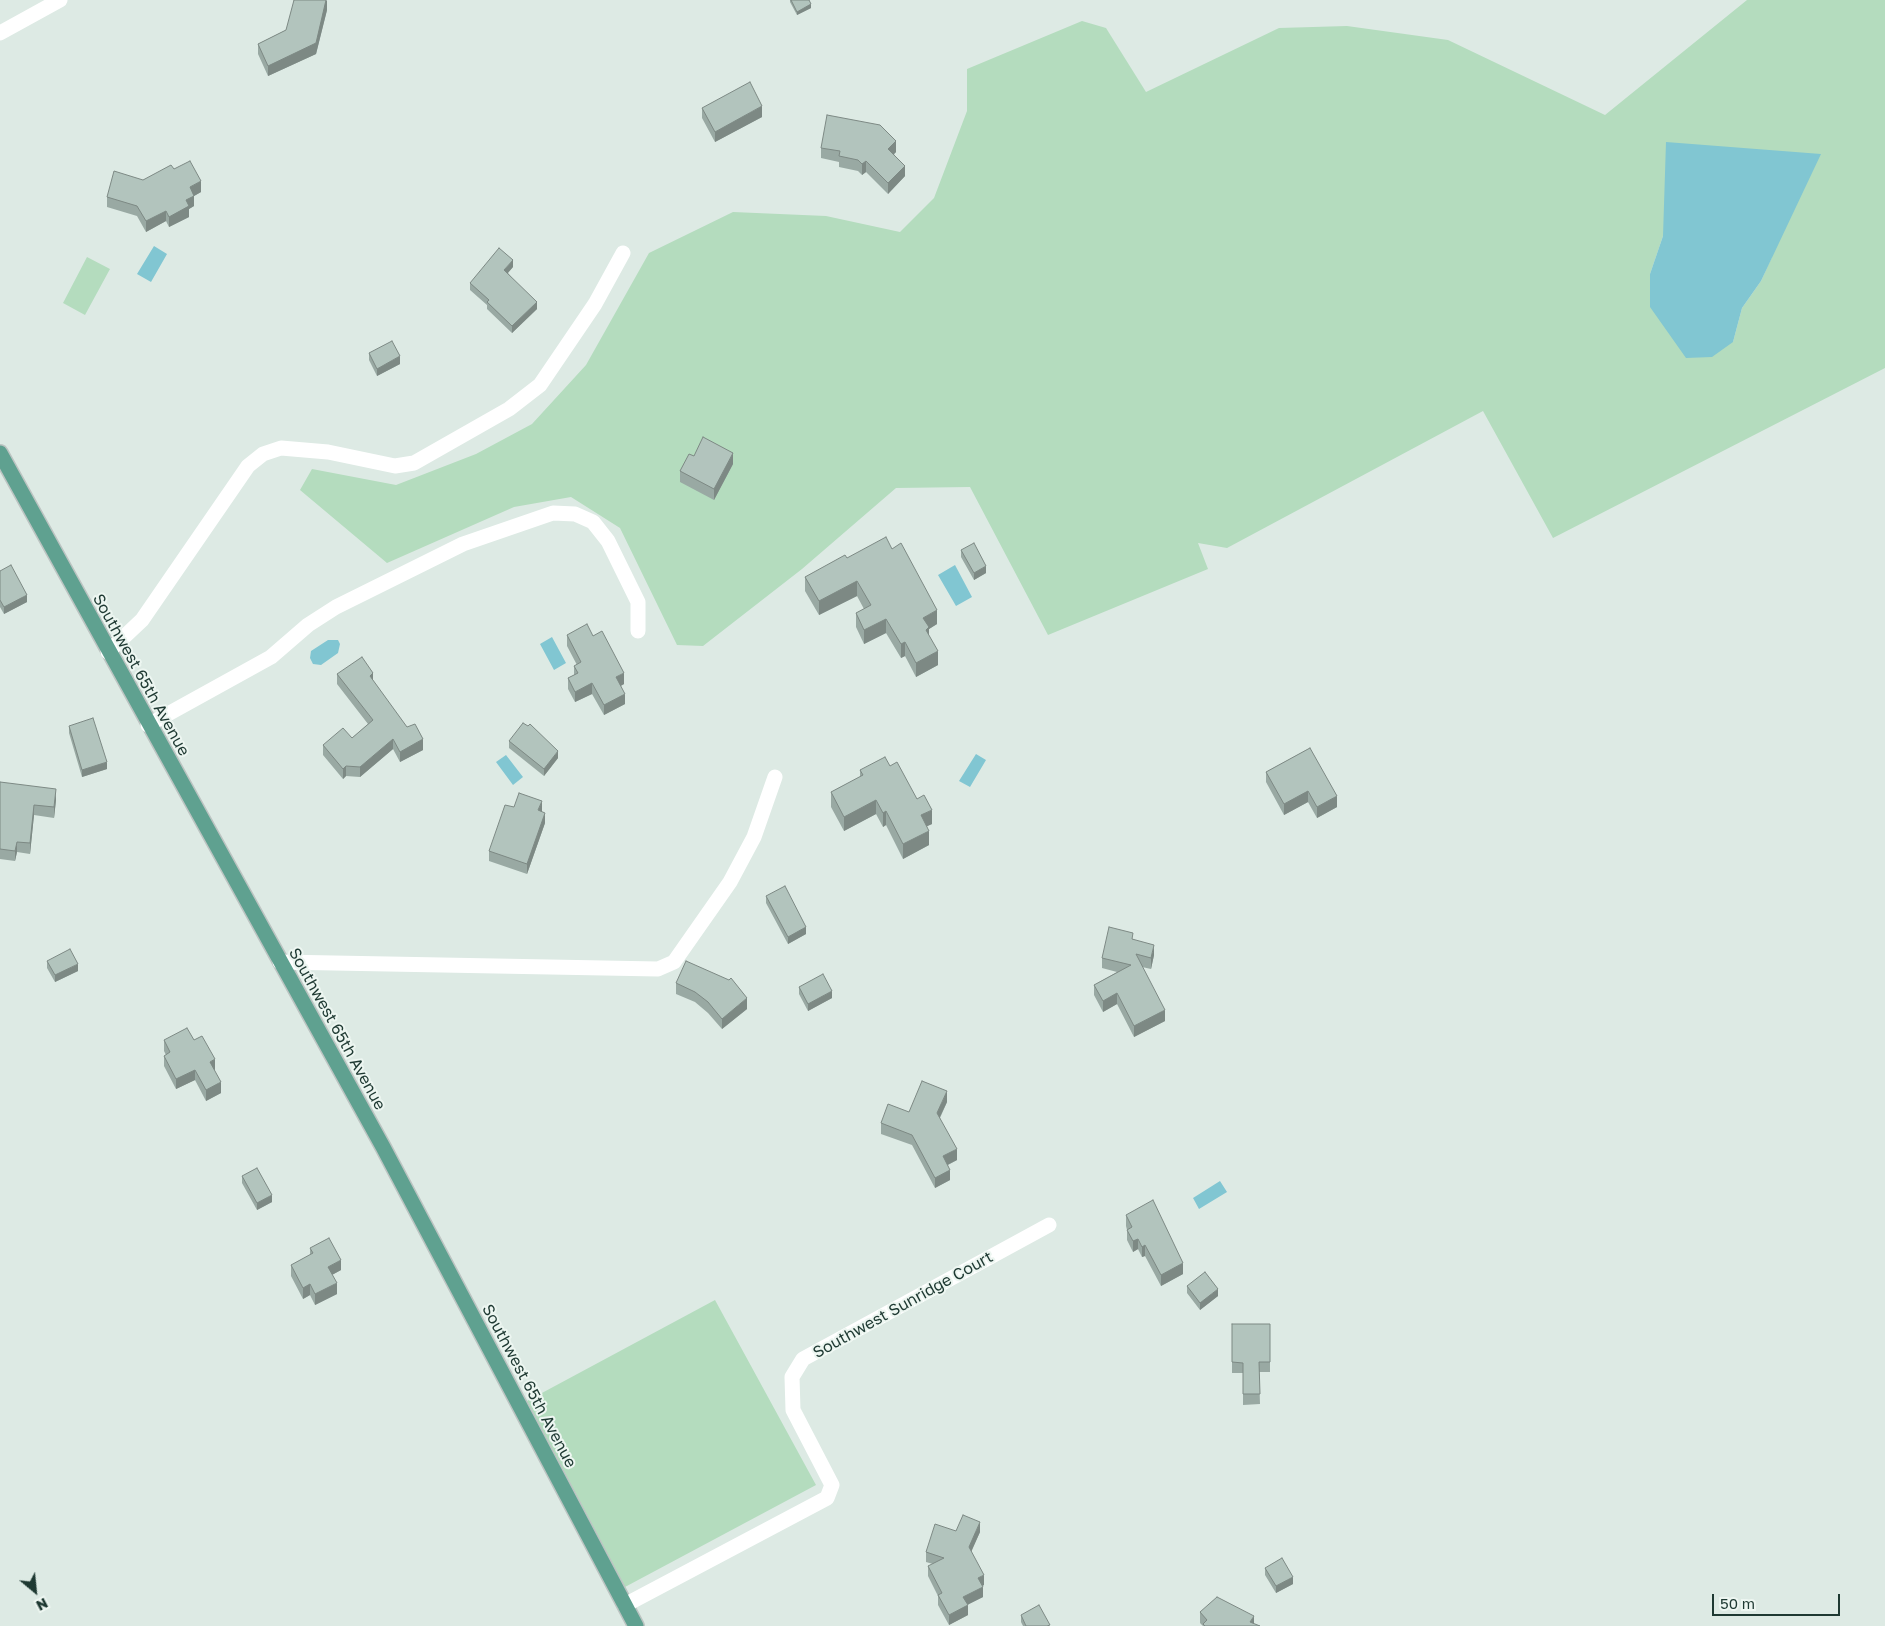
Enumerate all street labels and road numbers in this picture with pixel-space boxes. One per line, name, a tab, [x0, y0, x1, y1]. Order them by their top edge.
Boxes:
street label: Southwest 65th Avenue	[88, 591, 194, 759]
street label: Southwest 65th Avenue	[284, 945, 390, 1113]
street label: Southwest Sunridge Court	[810, 1247, 996, 1363]
street label: Southwest 65th Avenue	[478, 1301, 580, 1471]

